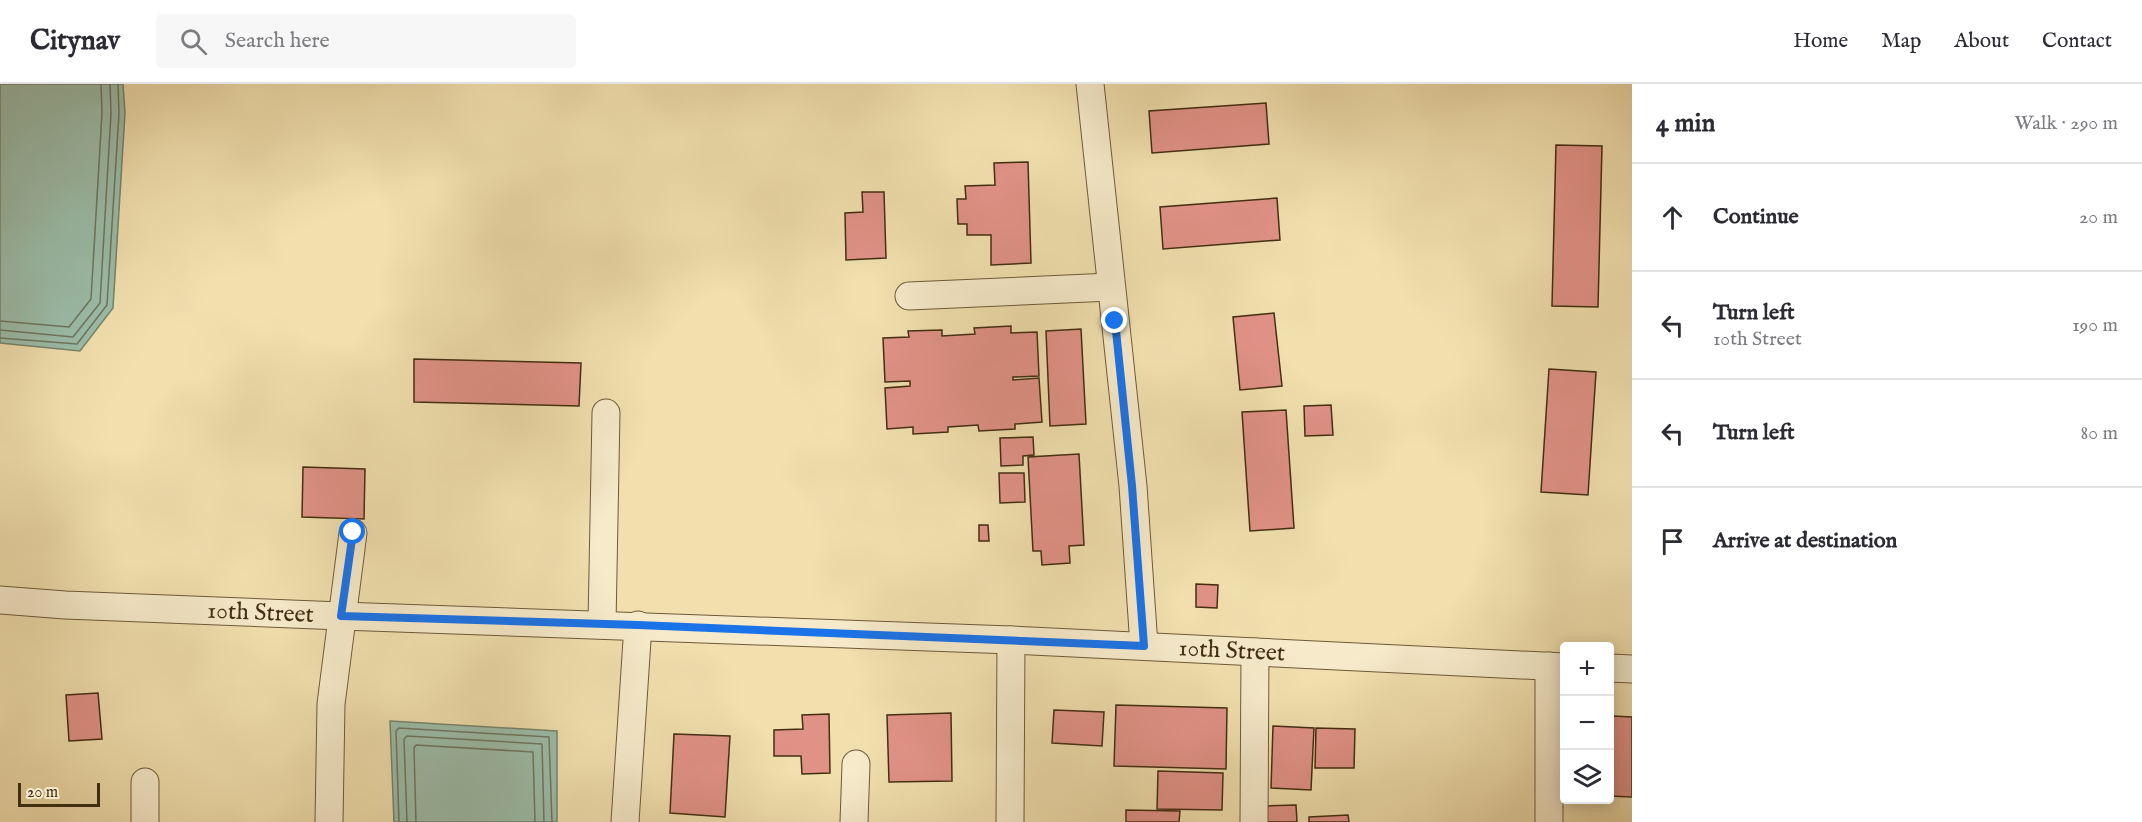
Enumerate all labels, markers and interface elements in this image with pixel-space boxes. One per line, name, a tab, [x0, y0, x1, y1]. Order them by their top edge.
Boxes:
search box	[156, 14, 576, 68]
text: Citynav	[30, 24, 120, 59]
icon: search	[177, 25, 210, 58]
text: Search here	[225, 27, 330, 55]
text: Home	[1793, 28, 1848, 55]
text: Map	[1881, 28, 1921, 55]
text: About	[1954, 28, 2009, 55]
text: Contact	[2042, 28, 2112, 55]
text: 4 min	[1656, 107, 1715, 140]
text: Walk · 290 m	[2014, 111, 2118, 136]
icon: ahead	[1656, 201, 1689, 234]
text: Continue	[1713, 203, 1799, 231]
text: 20 m	[2079, 205, 2118, 230]
text: Turn left	[1713, 299, 1795, 327]
route end	[1101, 307, 1127, 333]
icon: left	[1656, 309, 1689, 342]
text: 190 m	[2072, 313, 2118, 338]
text: 10th Street	[1713, 327, 1802, 352]
icon: left	[1656, 417, 1689, 450]
text: Turn left	[1713, 419, 1795, 447]
text: 80 m	[2081, 421, 2118, 446]
route start	[339, 518, 365, 544]
icon: arrive	[1656, 525, 1689, 558]
text: Arrive at destination	[1713, 527, 1897, 555]
street label: 10th Street	[207, 595, 315, 630]
street label: 10th Street	[1178, 633, 1286, 669]
map controls	[1560, 642, 1614, 804]
button: +	[1560, 642, 1614, 696]
button: −	[1560, 696, 1614, 750]
button: layers	[1560, 750, 1614, 804]
scale bar	[18, 780, 100, 808]
text: 20 m	[27, 783, 58, 803]

